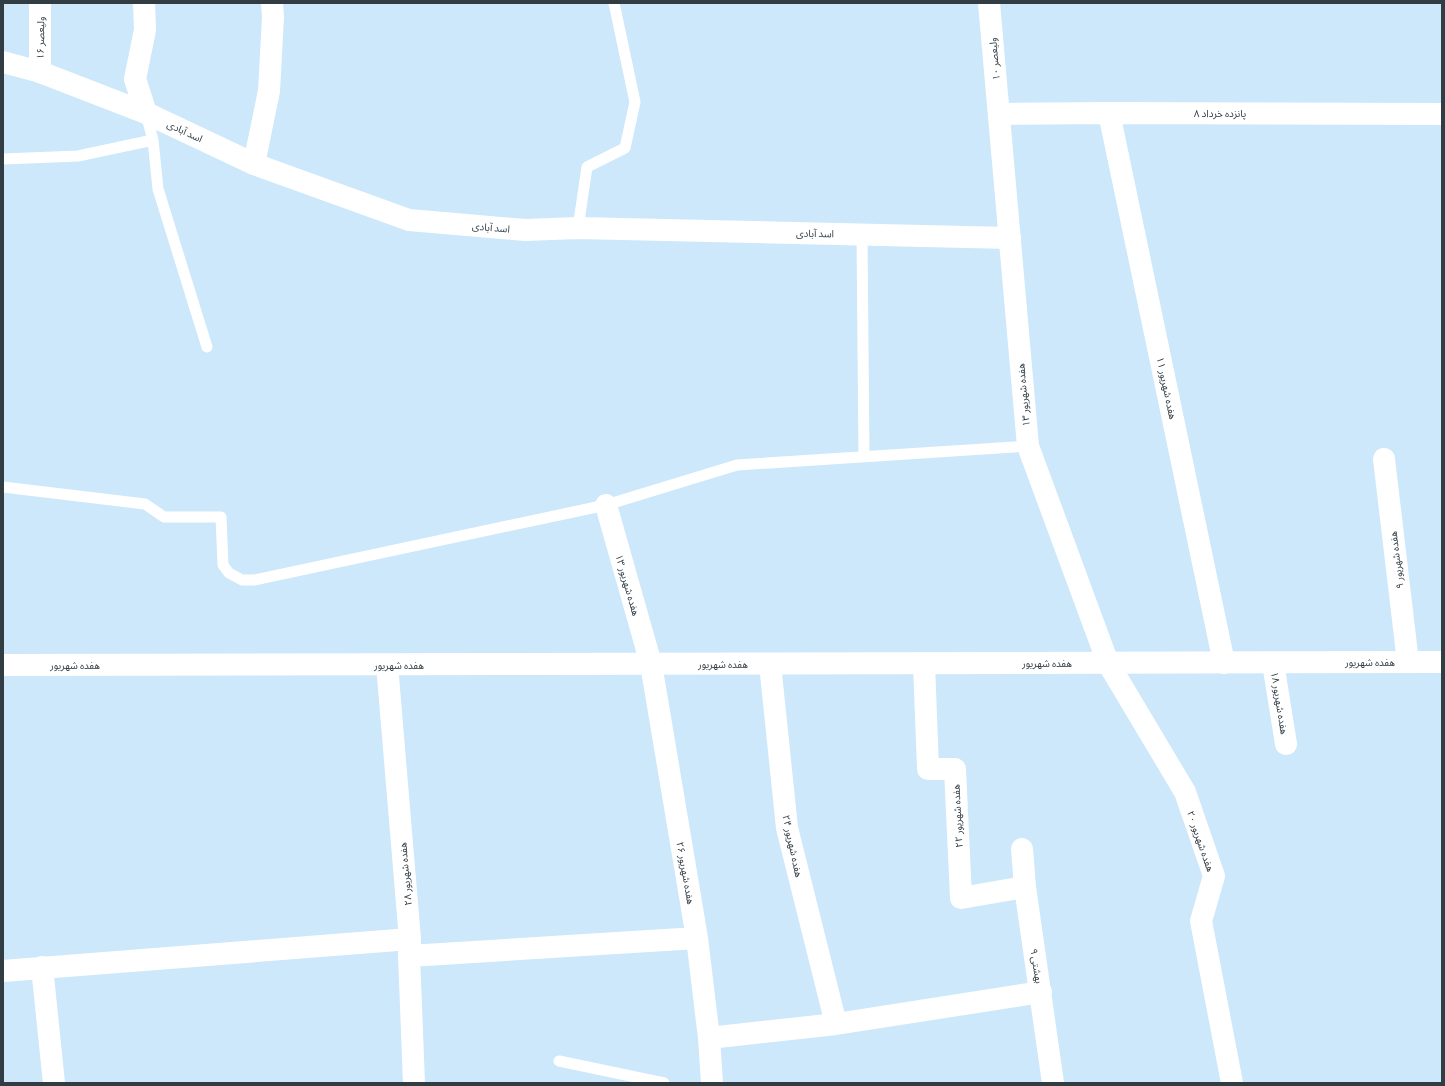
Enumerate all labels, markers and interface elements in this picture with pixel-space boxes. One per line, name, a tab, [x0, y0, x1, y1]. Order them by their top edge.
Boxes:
street label: ولیعصر ۱۶	[33, 16, 47, 60]
street label: ولیعصر ۱۰	[985, 37, 1003, 81]
street label: پانزده خرداد ۸	[1194, 106, 1246, 120]
street label: اسد آبادی	[165, 117, 205, 145]
street label: اسد آبادی	[472, 218, 510, 236]
street label: اسد آبادی	[796, 226, 834, 240]
street label: هفده شهریور ۱۱	[1154, 356, 1180, 421]
street label: هفده شهریور ۱۳	[1013, 363, 1033, 427]
street label: هفده شهریور ۹	[1386, 530, 1406, 590]
street label: هفده شهریور ۱۳	[613, 553, 644, 618]
street label: هفده شهریور	[1344, 655, 1395, 669]
street label: هفده شهریور	[1021, 656, 1072, 670]
street label: هفده شهریور	[697, 657, 748, 671]
street label: هفده شهریور	[49, 658, 100, 672]
street label: هفده شهریور	[373, 658, 424, 672]
street label: هفده شهریور ۱۸	[1268, 671, 1292, 736]
street label: هفده شهریور ۲۲	[948, 784, 966, 848]
street label: هفده شهریور ۲۰	[1184, 809, 1218, 874]
street label: هفده شهریور ۲۴	[780, 814, 806, 879]
street label: هفده شهریور ۲۶	[674, 841, 698, 906]
street label: هفده شهریور ۲۸	[395, 842, 415, 906]
street label: بهشتی ۹	[1027, 948, 1047, 985]

